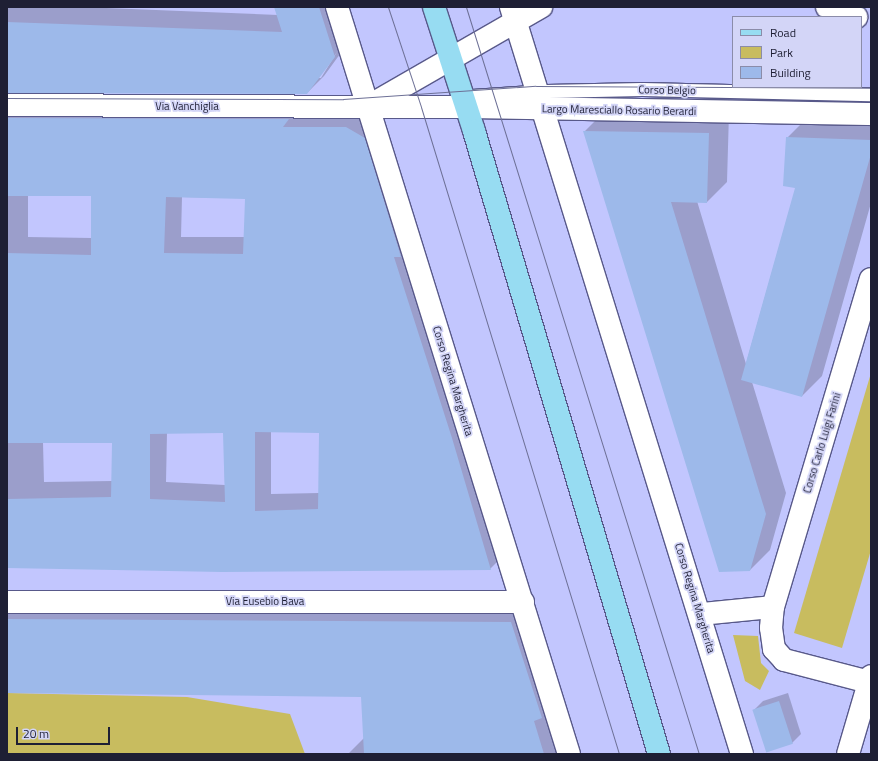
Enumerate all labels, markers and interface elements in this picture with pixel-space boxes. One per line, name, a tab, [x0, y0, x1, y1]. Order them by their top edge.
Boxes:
legend	[732, 16, 862, 88]
text: Road	[770, 23, 796, 42]
text: Park	[770, 43, 793, 62]
text: Building	[770, 63, 811, 82]
street label: Corso Belgio	[638, 83, 696, 97]
street label: Via Vanchiglia	[155, 99, 219, 113]
street label: Largo Maresciallo Rosario Berardi	[542, 102, 696, 118]
street label: Corso Regina Margherita	[430, 324, 476, 438]
street label: Corso Carlo Luigi Farini	[800, 391, 844, 495]
street label: Corso Regina Margherita	[672, 541, 718, 655]
street label: Via Eusebio Bava	[226, 594, 304, 608]
scale bar	[18, 719, 112, 745]
text: 20 m	[23, 724, 49, 743]

